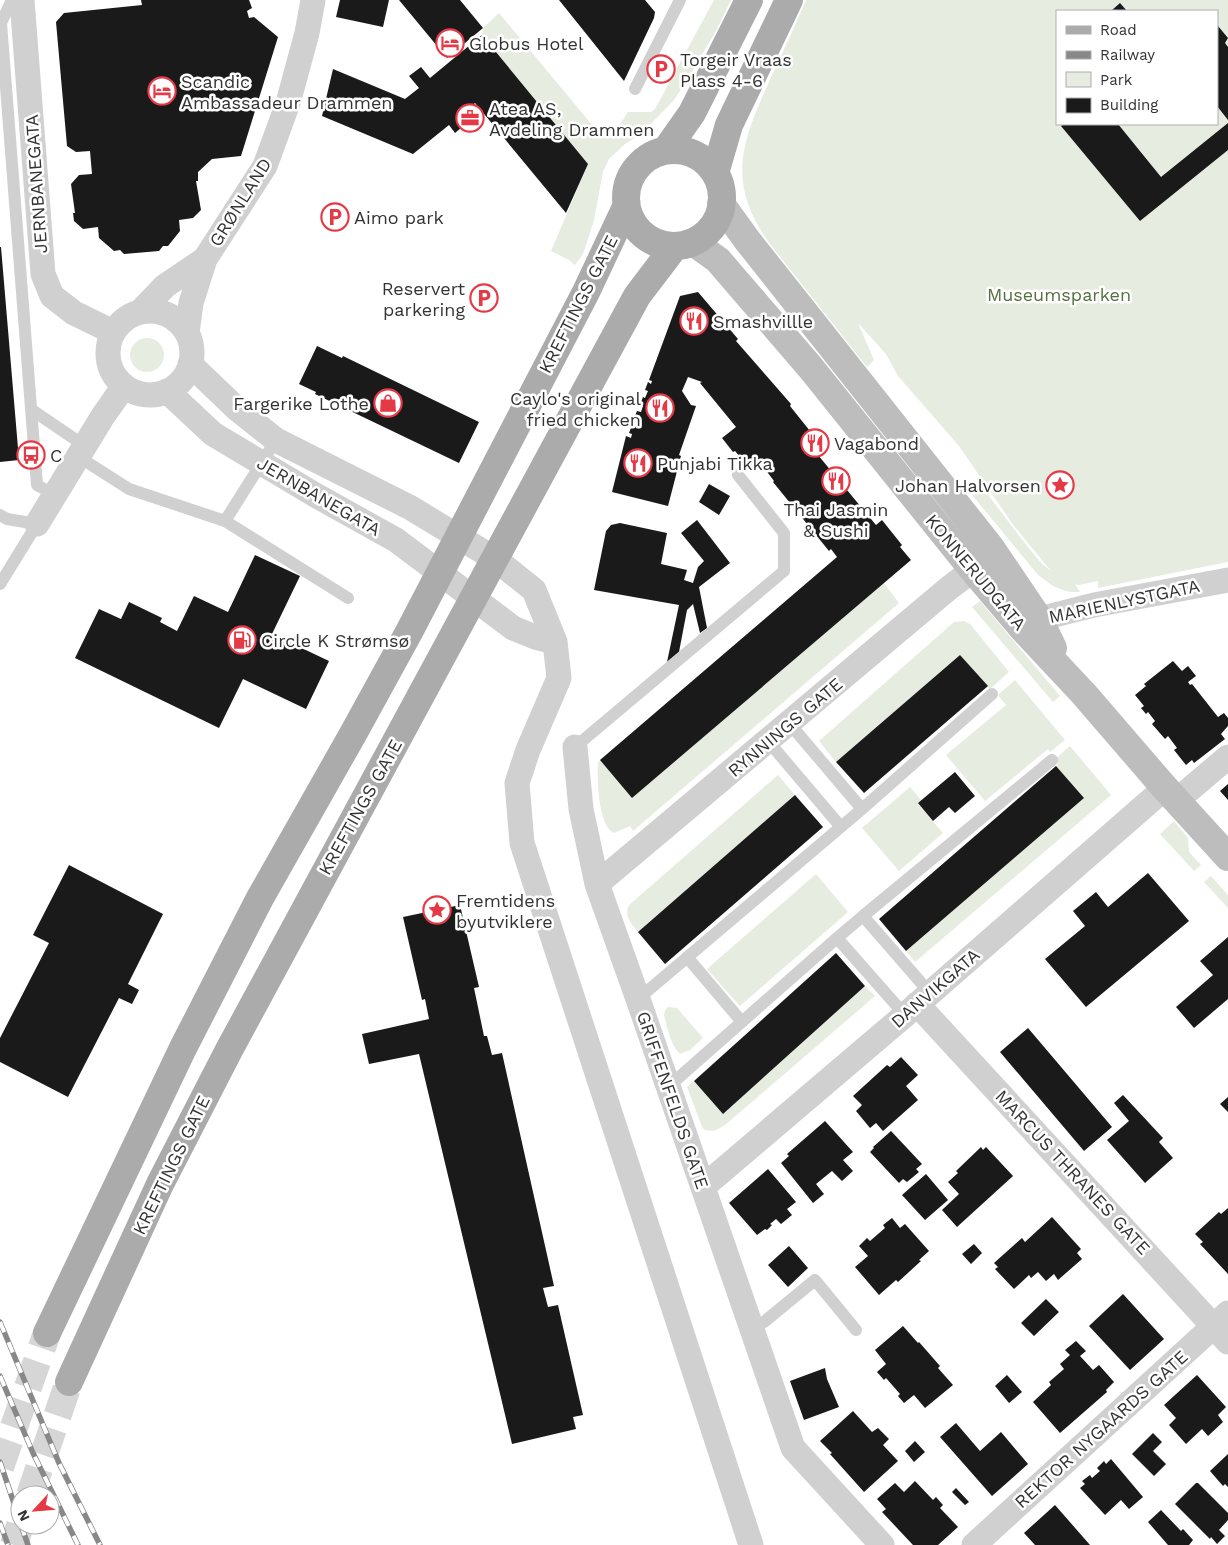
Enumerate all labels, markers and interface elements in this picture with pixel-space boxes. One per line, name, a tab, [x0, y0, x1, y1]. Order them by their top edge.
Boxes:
legend	[1056, 10, 1218, 125]
text: Road	[1100, 21, 1137, 39]
hotel icon: Globus Hotel	[435, 28, 465, 58]
place label: Globus Hotel	[469, 33, 584, 54]
text: Railway	[1100, 46, 1155, 64]
place label: Torgeir Vraas Plass 4-6	[680, 49, 792, 91]
parking icon: Torgeir Vraas Plass 4-6	[646, 54, 676, 84]
place label: Scandic Ambassadeur Drammen	[181, 71, 393, 113]
text: Park	[1100, 71, 1133, 89]
hotel icon: Scandic Ambassadeur Drammen	[147, 76, 177, 106]
text: Building	[1100, 96, 1158, 114]
place label: Atea AS, Avdeling Drammen	[489, 98, 654, 140]
office icon: Atea AS, Avdeling Drammen	[455, 103, 485, 133]
street label: JERNBANEGATA	[21, 114, 51, 254]
street label: GRØNLAND	[204, 154, 276, 250]
parking icon: Aimo park	[320, 202, 350, 232]
place label: Aimo park	[354, 207, 444, 228]
street label: KREFTINGS GATE	[534, 232, 622, 376]
place label: Reservert parkering	[382, 278, 465, 320]
parking icon: Reservert parkering	[469, 283, 499, 313]
park label: Museumsparken	[987, 284, 1131, 305]
restaurant icon: Smashvillle	[679, 306, 709, 336]
place label: Smashvillle	[713, 311, 813, 332]
shop icon: Fargerike Lothe	[373, 388, 403, 418]
place label: Caylo's original fried chicken	[510, 388, 641, 430]
place label: Fargerike Lothe	[233, 393, 369, 414]
restaurant icon: Caylo's original fried chicken	[645, 393, 675, 423]
restaurant icon: Vagabond	[800, 428, 830, 458]
place label: Vagabond	[834, 433, 919, 454]
bus stop icon: C	[16, 440, 46, 470]
place label: C	[50, 445, 62, 466]
restaurant icon: Punjabi Tikka	[623, 448, 653, 478]
street label: JERNBANEGATA	[253, 452, 385, 540]
place label: Punjabi Tikka	[657, 453, 773, 474]
restaurant icon: Thai Jasmin & Sushi	[821, 466, 851, 496]
place icon: Johan Halvorsen	[1045, 470, 1075, 500]
place label: Johan Halvorsen	[895, 475, 1041, 496]
place label: Thai Jasmin & Sushi	[784, 499, 888, 541]
street label: KONNERUDGATA	[921, 510, 1031, 634]
street label: MARIENLYSTGATA	[1047, 575, 1202, 627]
fuel station icon: Circle K Strømsø	[227, 625, 257, 655]
place label: Circle K Strømsø	[261, 630, 409, 651]
street label: RYNNINGS GATE	[724, 673, 846, 781]
street label: KREFTINGS GATE	[314, 735, 406, 879]
place label: Fremtidens byutviklere	[456, 890, 555, 932]
place icon: Fremtidens byutviklere	[422, 895, 452, 925]
street label: DANVIKGATA	[886, 944, 984, 1032]
street label: GRIFFENFELDS GATE	[633, 1008, 713, 1192]
street label: MARCUS THRANES GATE	[991, 1085, 1155, 1259]
street label: KREFTINGS GATE	[128, 1092, 214, 1238]
street label: REKTOR NYGAARDS GATE	[1010, 1346, 1192, 1512]
north arrow	[10, 1485, 60, 1535]
text: N	[14, 1508, 33, 1524]

